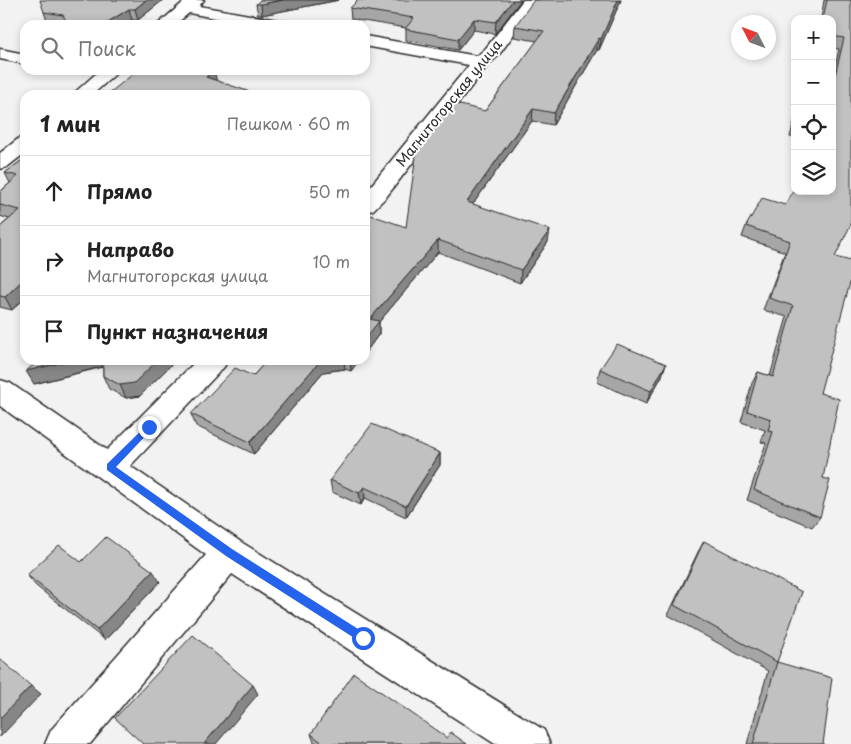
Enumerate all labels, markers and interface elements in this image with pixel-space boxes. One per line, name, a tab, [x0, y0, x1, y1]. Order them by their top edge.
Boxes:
north arrow	[731, 15, 776, 60]
map controls	[791, 15, 836, 195]
button: +	[791, 15, 836, 60]
search box	[20, 20, 370, 75]
icon: search	[38, 34, 66, 62]
text: Поиск	[78, 34, 136, 62]
street label: Магнитогорская улица	[391, 34, 507, 171]
button: −	[791, 60, 836, 105]
button: locate	[791, 105, 836, 150]
text: 1 мин	[40, 107, 101, 139]
text: Пешком · 60 m	[227, 111, 350, 135]
button: layers	[791, 150, 836, 195]
icon: ahead	[40, 177, 68, 205]
text: Прямо	[87, 177, 152, 205]
text: 50 m	[309, 179, 350, 203]
text: Направо	[87, 235, 174, 263]
icon: right	[40, 247, 68, 275]
text: 10 m	[313, 249, 350, 273]
text: Магнитогорская улица	[87, 263, 268, 287]
icon: arrive	[40, 317, 68, 345]
text: Пункт назначения	[87, 317, 268, 345]
route end	[138, 416, 161, 439]
route start	[352, 627, 375, 650]

